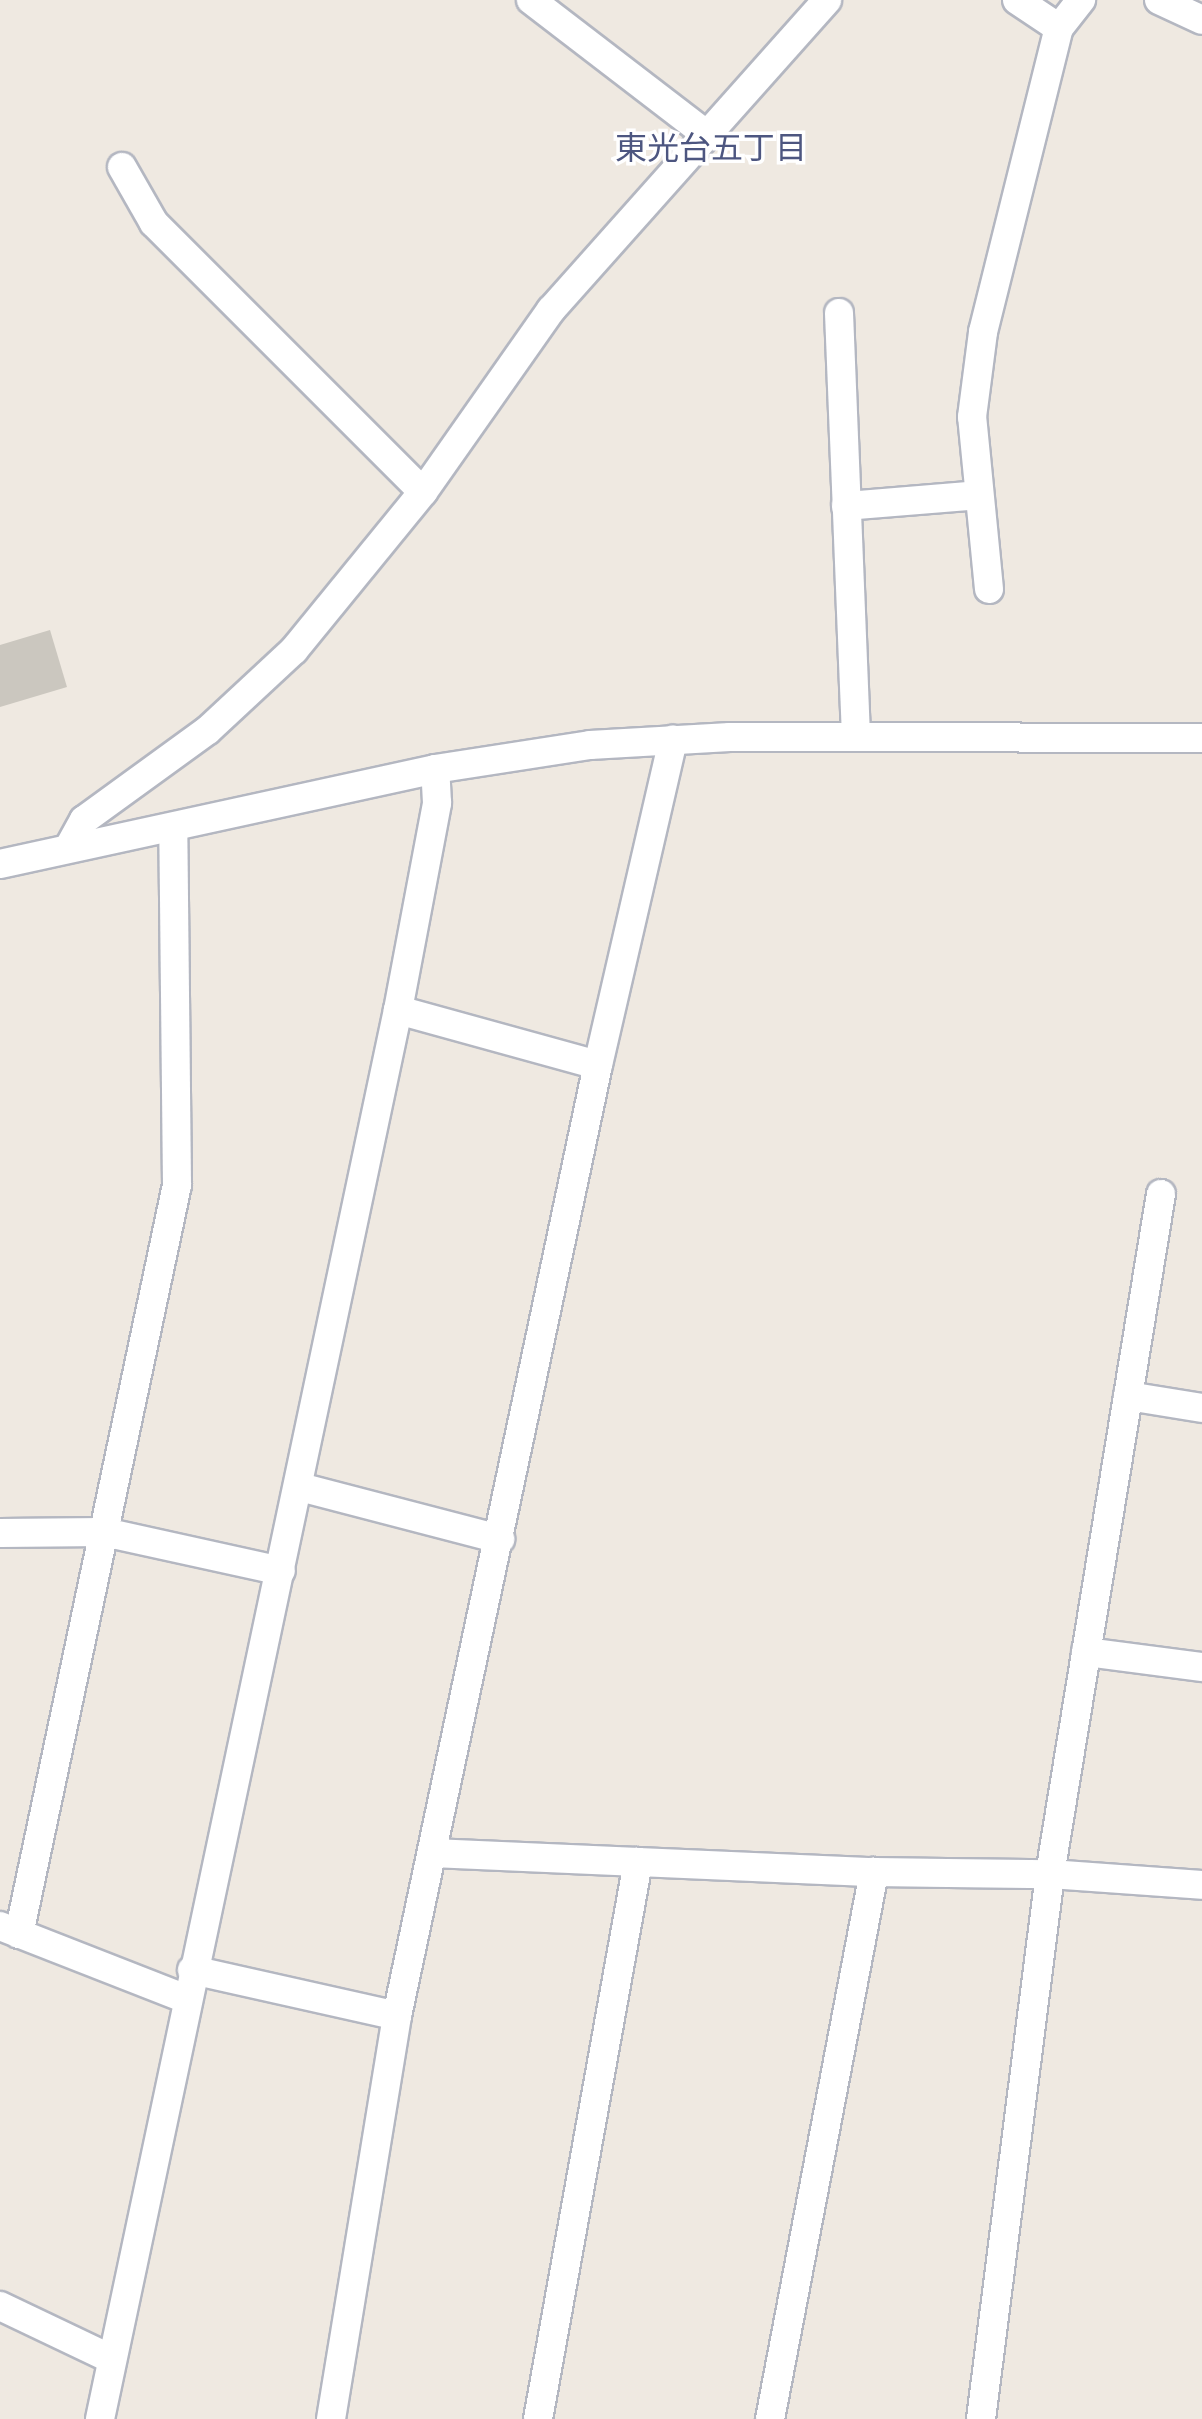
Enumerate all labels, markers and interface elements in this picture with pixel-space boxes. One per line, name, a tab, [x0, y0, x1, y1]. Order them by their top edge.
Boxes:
district label: 東光台五丁目	[615, 130, 807, 168]

